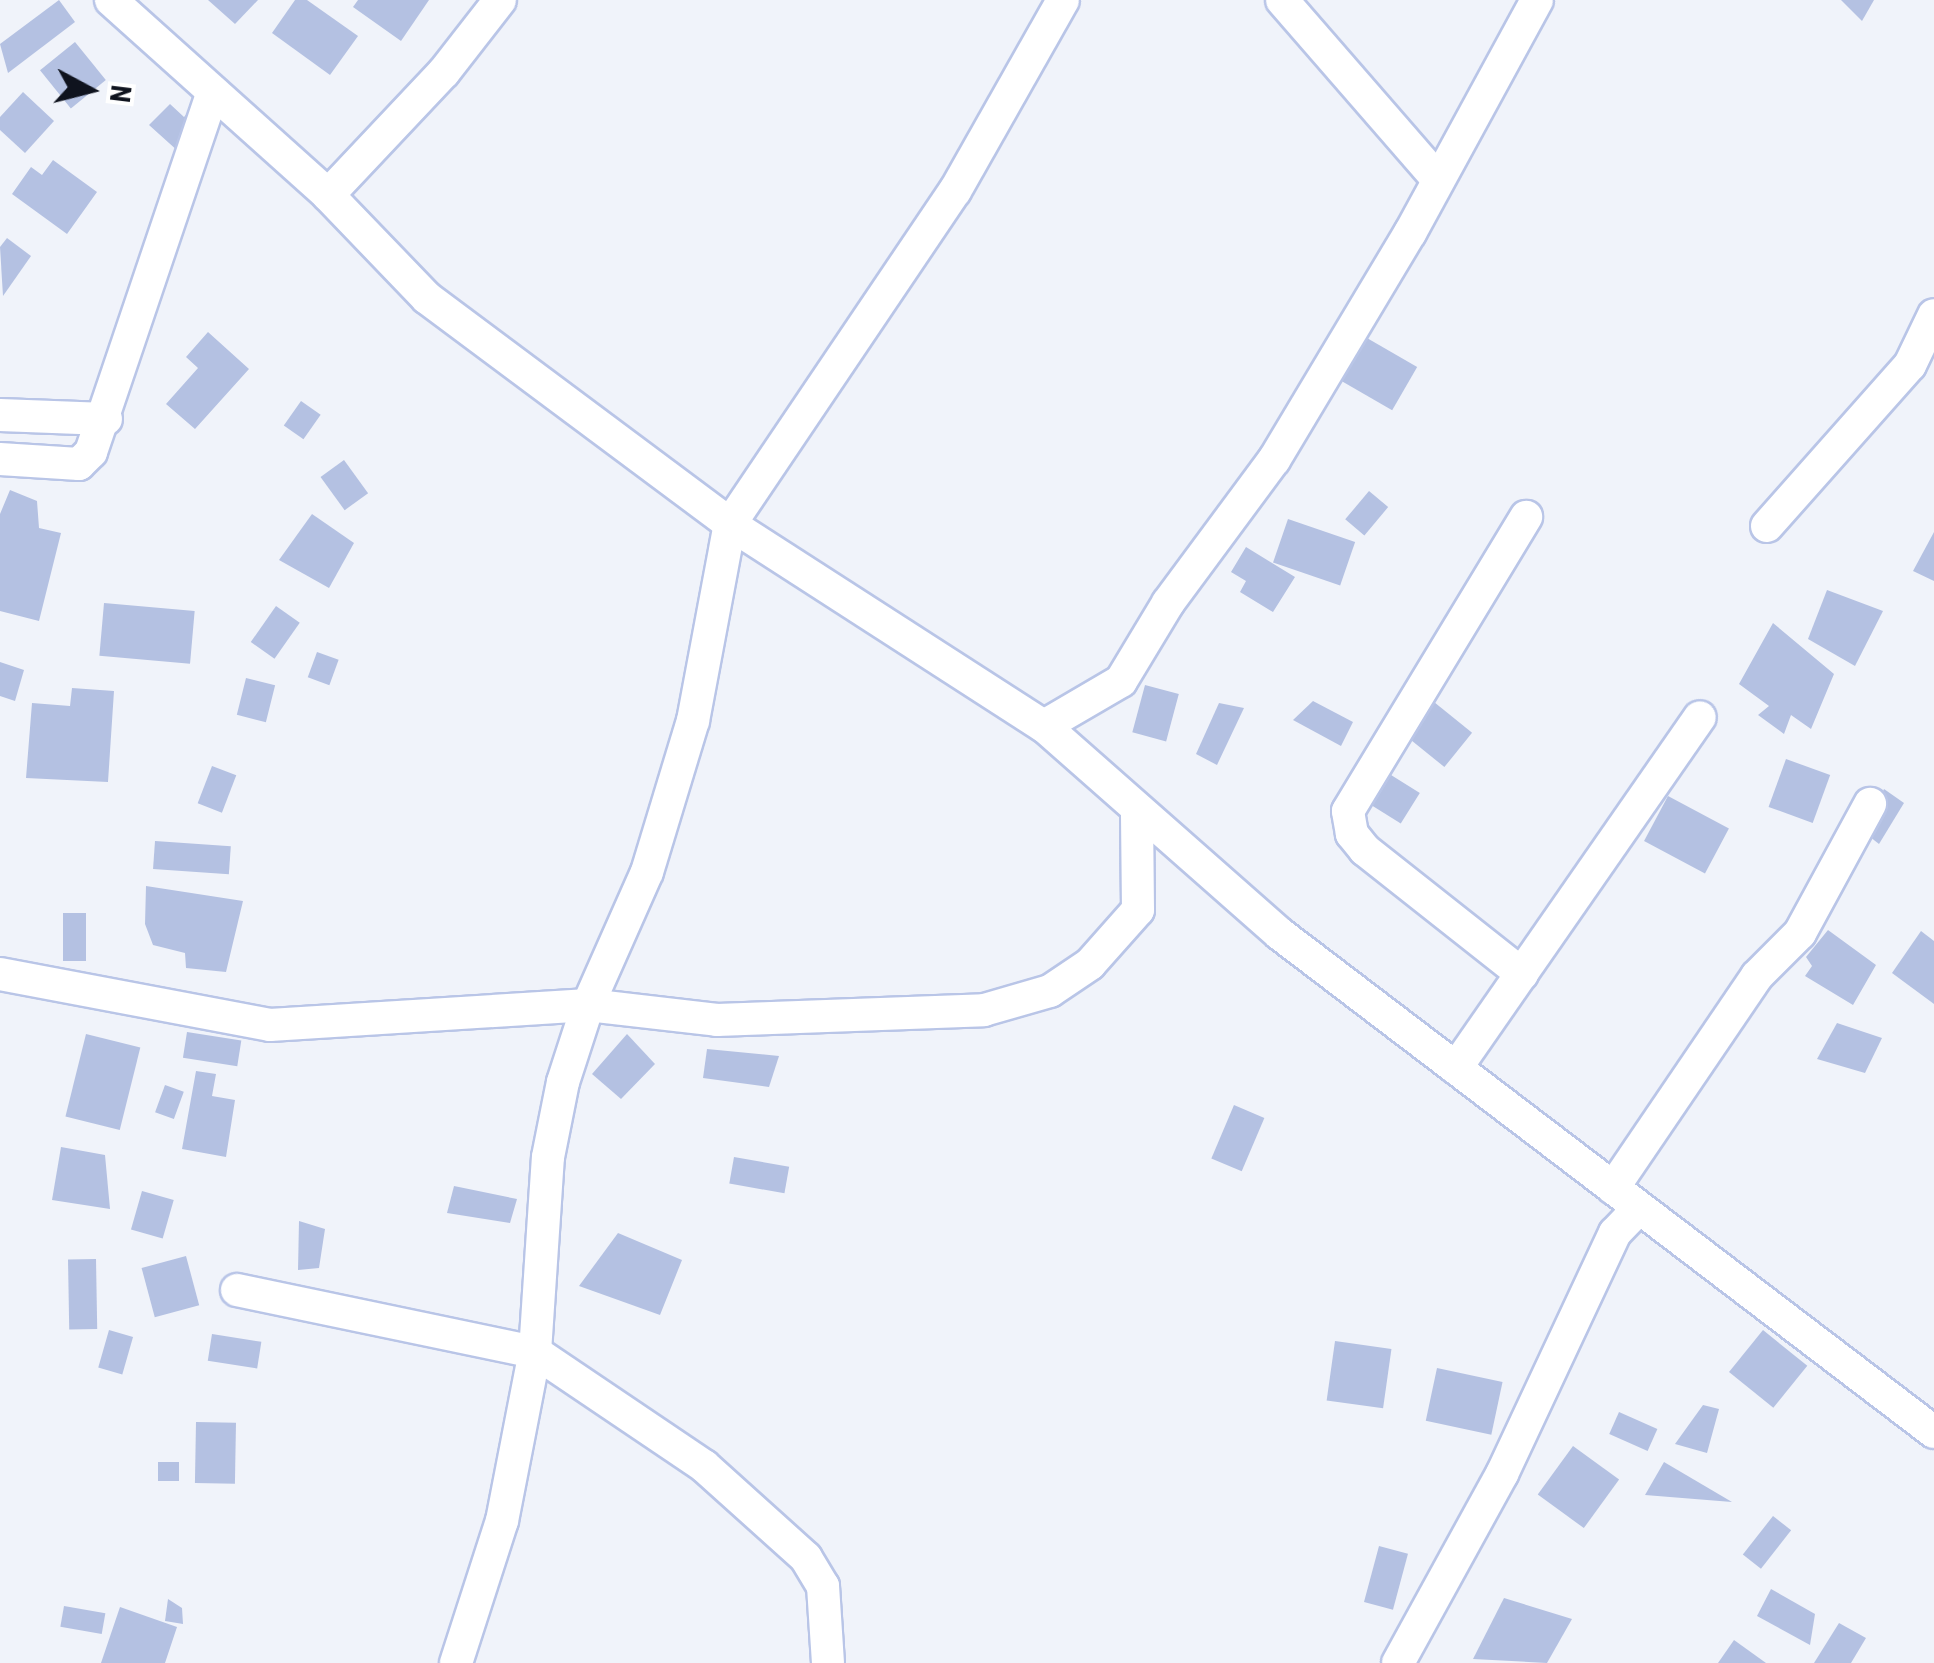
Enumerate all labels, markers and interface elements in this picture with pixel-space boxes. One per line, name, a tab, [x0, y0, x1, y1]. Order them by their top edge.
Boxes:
north arrow	[40, 40, 140, 140]
text: N	[103, 83, 138, 104]

